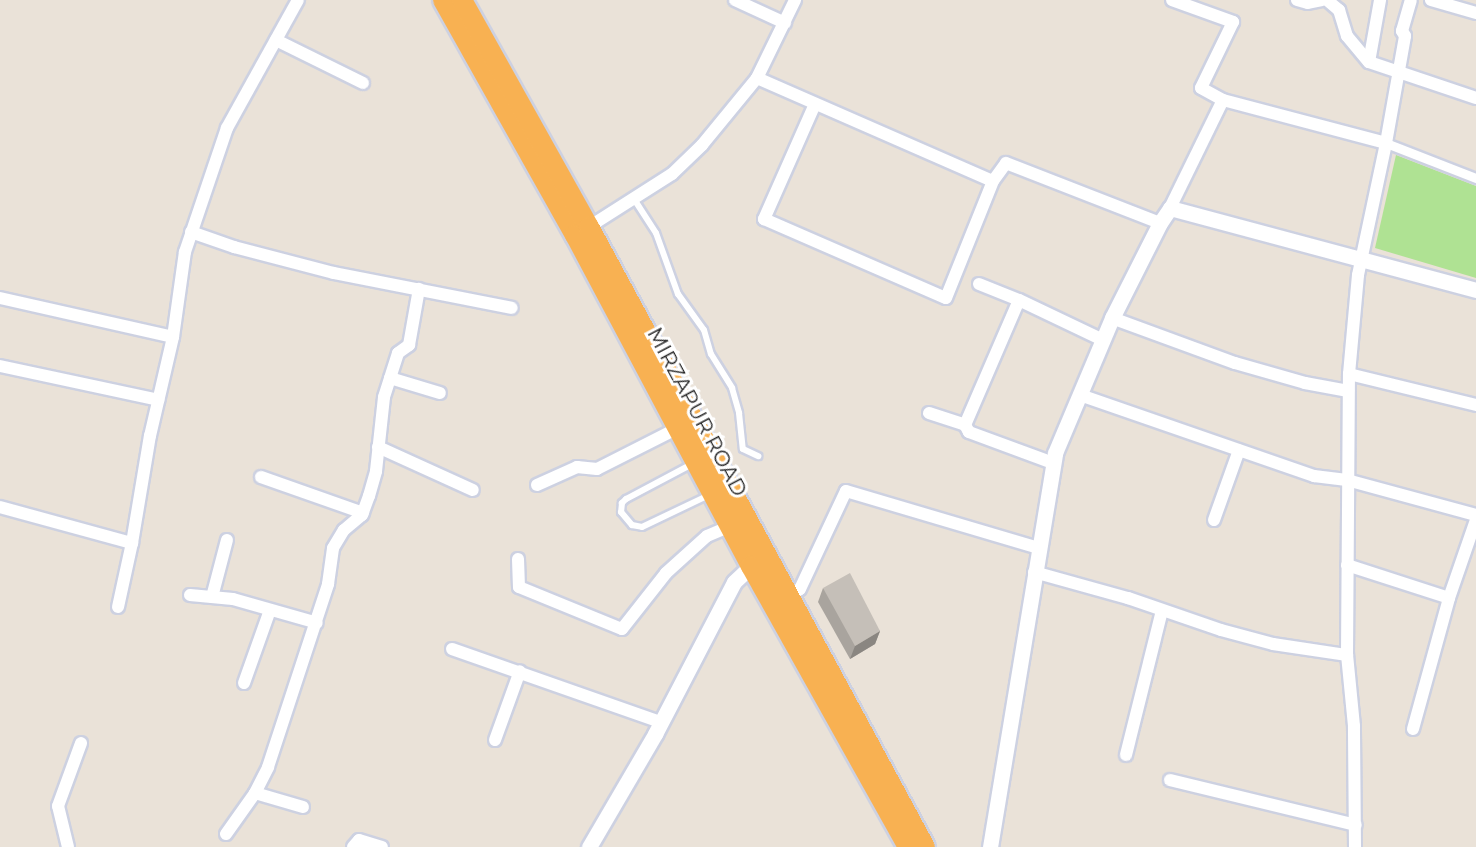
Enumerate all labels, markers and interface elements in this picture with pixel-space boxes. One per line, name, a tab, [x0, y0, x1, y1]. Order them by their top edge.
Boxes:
street label: MIRZAPUR ROAD	[642, 323, 752, 501]

